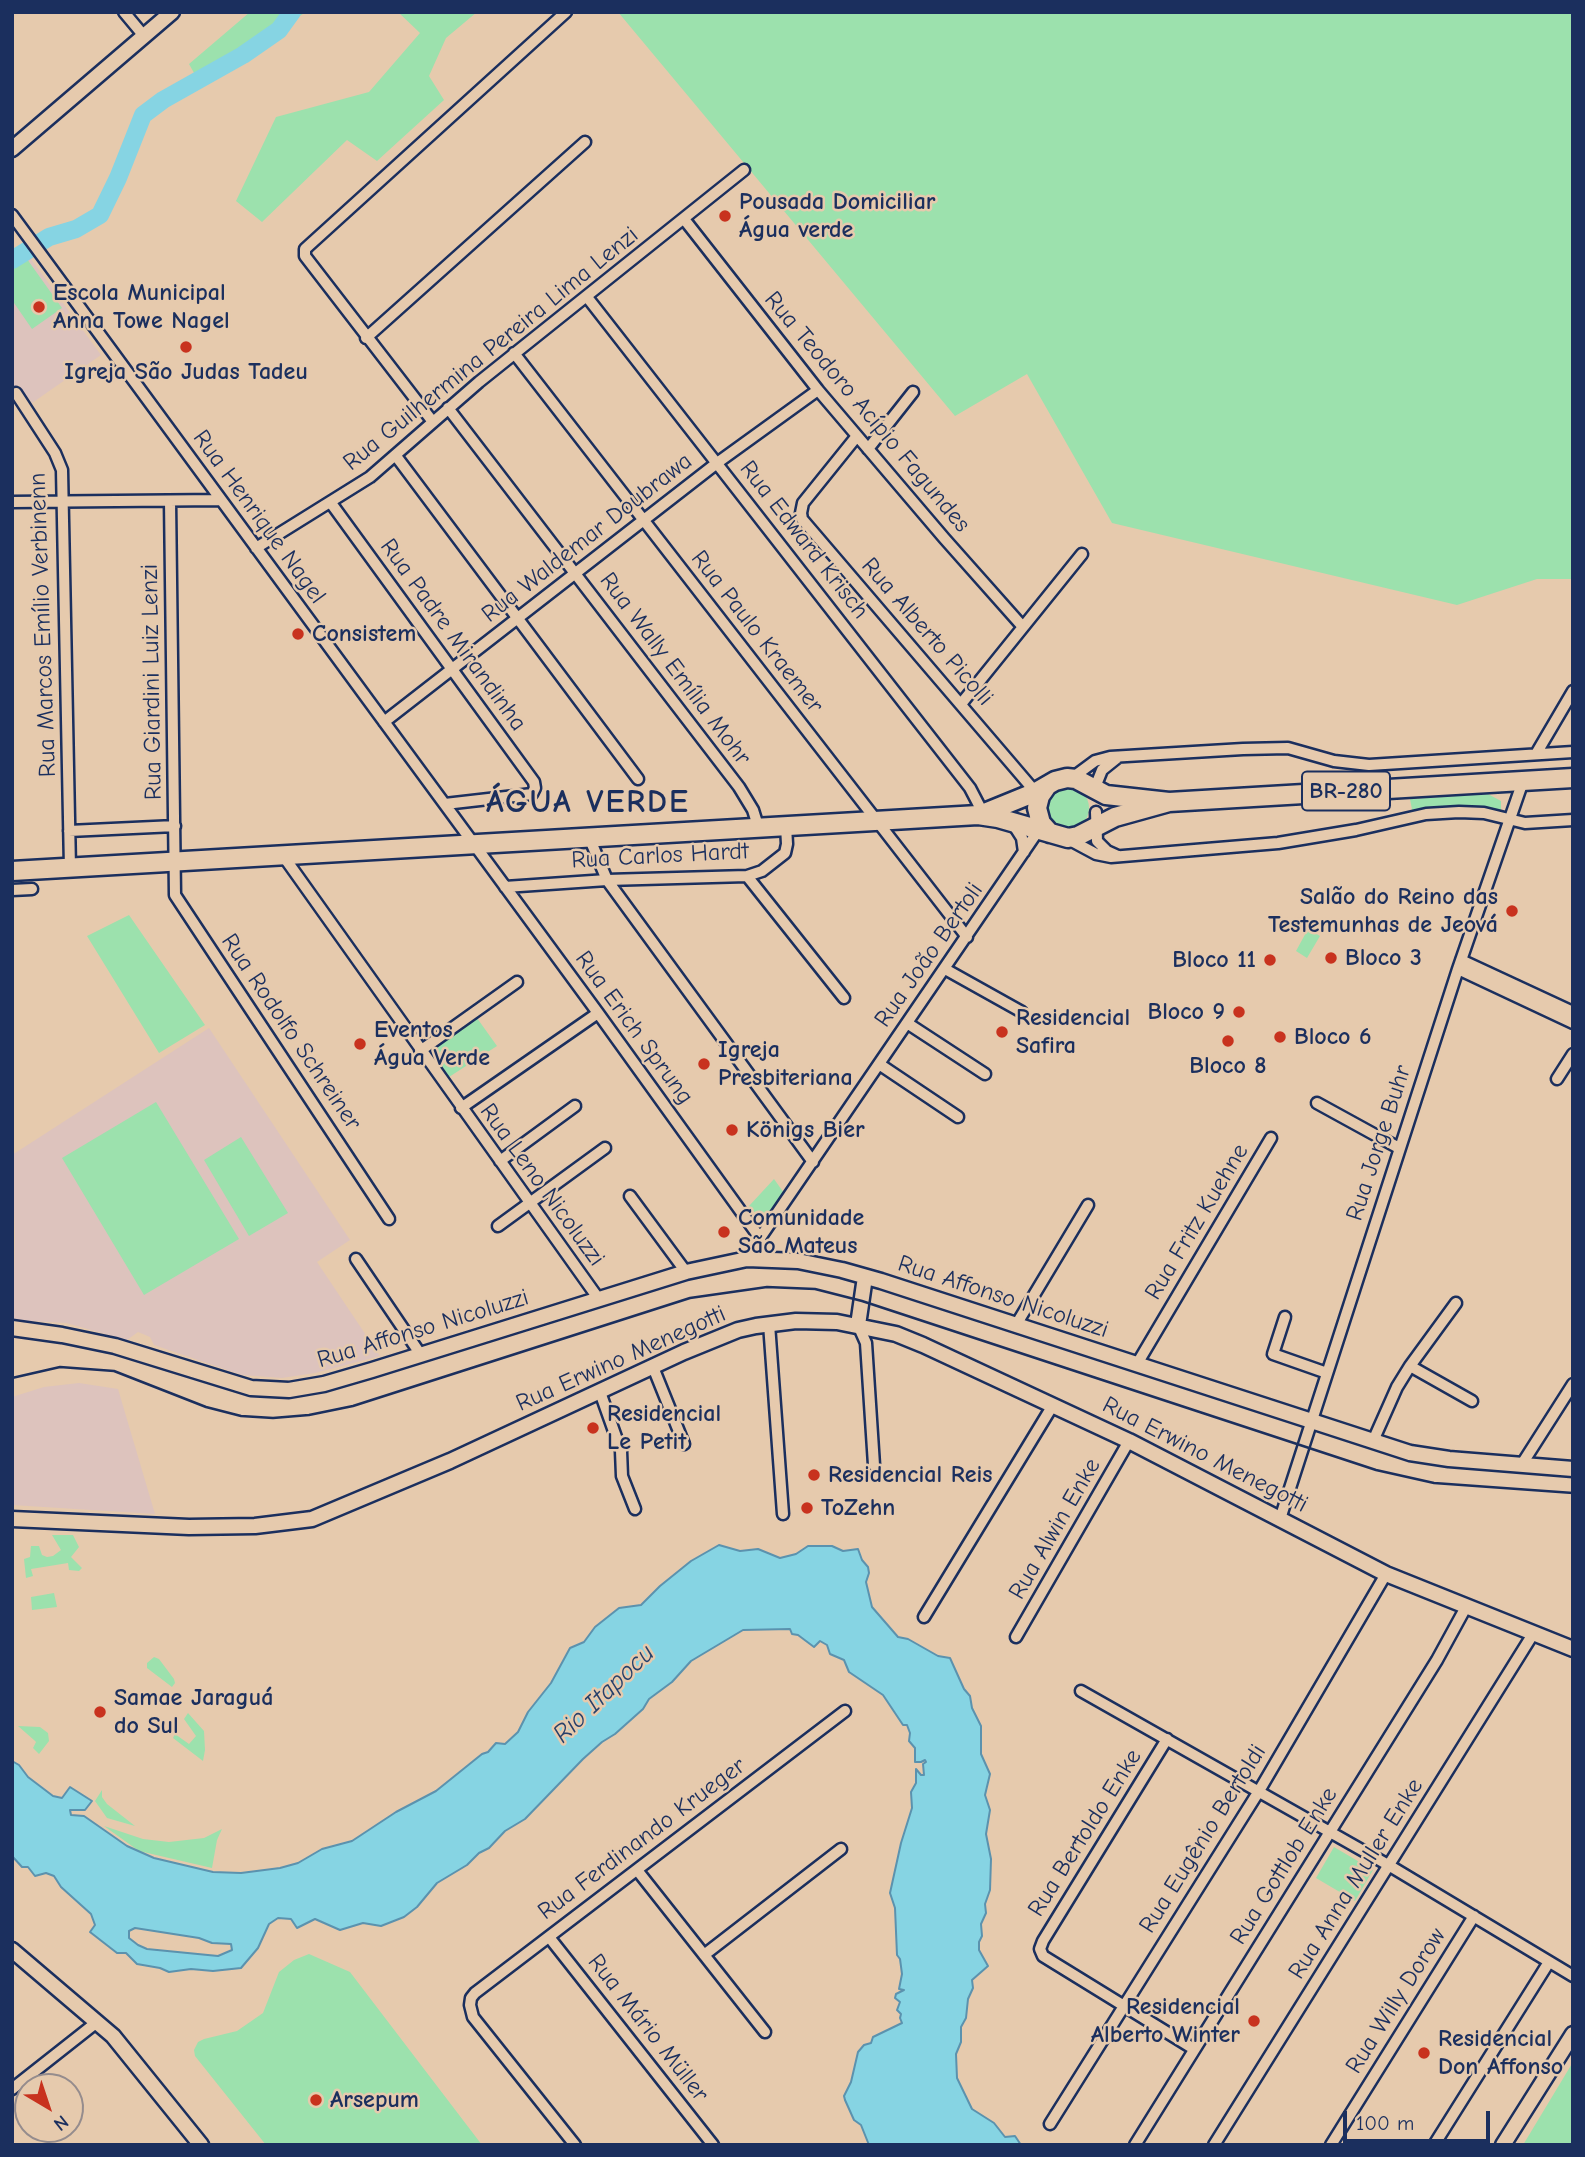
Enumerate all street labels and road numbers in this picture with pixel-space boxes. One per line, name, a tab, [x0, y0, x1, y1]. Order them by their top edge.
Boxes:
street label: Rua Guilhermina Pereira Lima Lenzi	[338, 221, 644, 477]
street label: Rua Teodoro Acípio Fagundes	[758, 286, 976, 538]
street label: Rua Henrique Nagel	[186, 425, 332, 609]
street label: Rua Waldemar Doubrawa	[476, 447, 698, 629]
street label: Rua Edward Krisch	[733, 455, 875, 625]
street label: Rua Marcos Emílio Verbinenn	[23, 472, 63, 778]
street label: Rua Padre Mirandinha	[374, 533, 532, 737]
street label: Rua Paulo Kraemer	[685, 545, 829, 719]
street label: Rua Alberto Picolli	[855, 552, 999, 712]
street label: Rua Giardini Luiz Lenzi	[136, 564, 168, 800]
street label: Rua Wally Emília Mohr	[593, 567, 757, 771]
road number: BR-280	[1302, 772, 1390, 810]
street label: Rua Carlos Hardt	[571, 837, 749, 875]
street label: Rua João Bertoli	[869, 877, 989, 1033]
street label: Rua Rodolfo Schreiner	[215, 928, 367, 1136]
street label: Rua Erich Sprung	[569, 946, 699, 1110]
street label: Rua Jorge Buhr	[1340, 1062, 1418, 1224]
street label: Rua Leno Nicoluzzi	[473, 1098, 611, 1272]
street label: Rua Fritz Kuehne	[1139, 1139, 1255, 1305]
street label: Rua Affonso Nicoluzzi	[894, 1249, 1112, 1345]
street label: Rua Affonso Nicoluzzi	[314, 1283, 532, 1375]
street label: Rua Erwino Menegotti	[512, 1300, 730, 1418]
street label: Rua Erwino Menegotti	[1098, 1391, 1312, 1519]
street label: Rua Alwin Enke	[1003, 1453, 1107, 1605]
street label: Rua Eugênio Bertoldi	[1133, 1740, 1273, 1938]
street label: Rua Bertoldo Enke	[1022, 1744, 1148, 1922]
street label: Rua Ferdinando Krueger	[533, 1752, 751, 1926]
street label: Rua Anna Muller Enke	[1283, 1773, 1429, 1985]
street label: Rua Gottlob Enke	[1224, 1782, 1344, 1950]
street label: Rua Willy Dorow	[1340, 1923, 1452, 2079]
street label: Rua Mário Müller	[581, 1948, 715, 2108]

